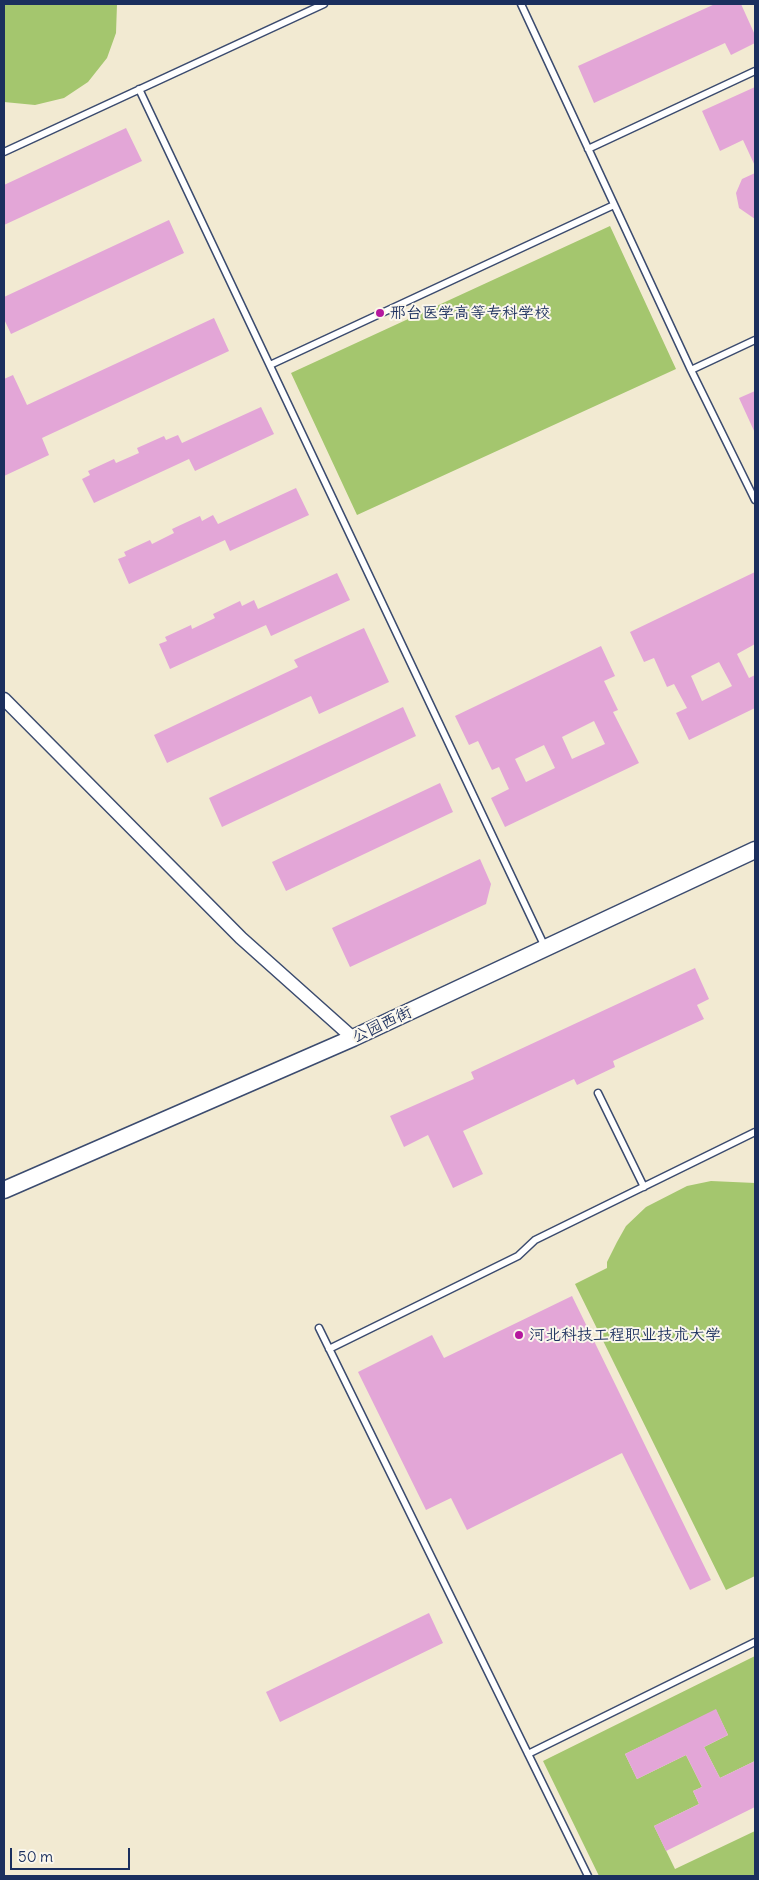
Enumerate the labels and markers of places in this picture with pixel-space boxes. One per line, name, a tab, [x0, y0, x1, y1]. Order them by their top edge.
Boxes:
place label: 邢台医学高等专科学校	[390, 303, 550, 323]
marker: 邢台医学高等专科学校	[374, 307, 386, 319]
place label: 河北科技工程职业技术大学	[529, 1325, 721, 1345]
marker: 河北科技工程职业技术大学	[513, 1329, 525, 1341]

